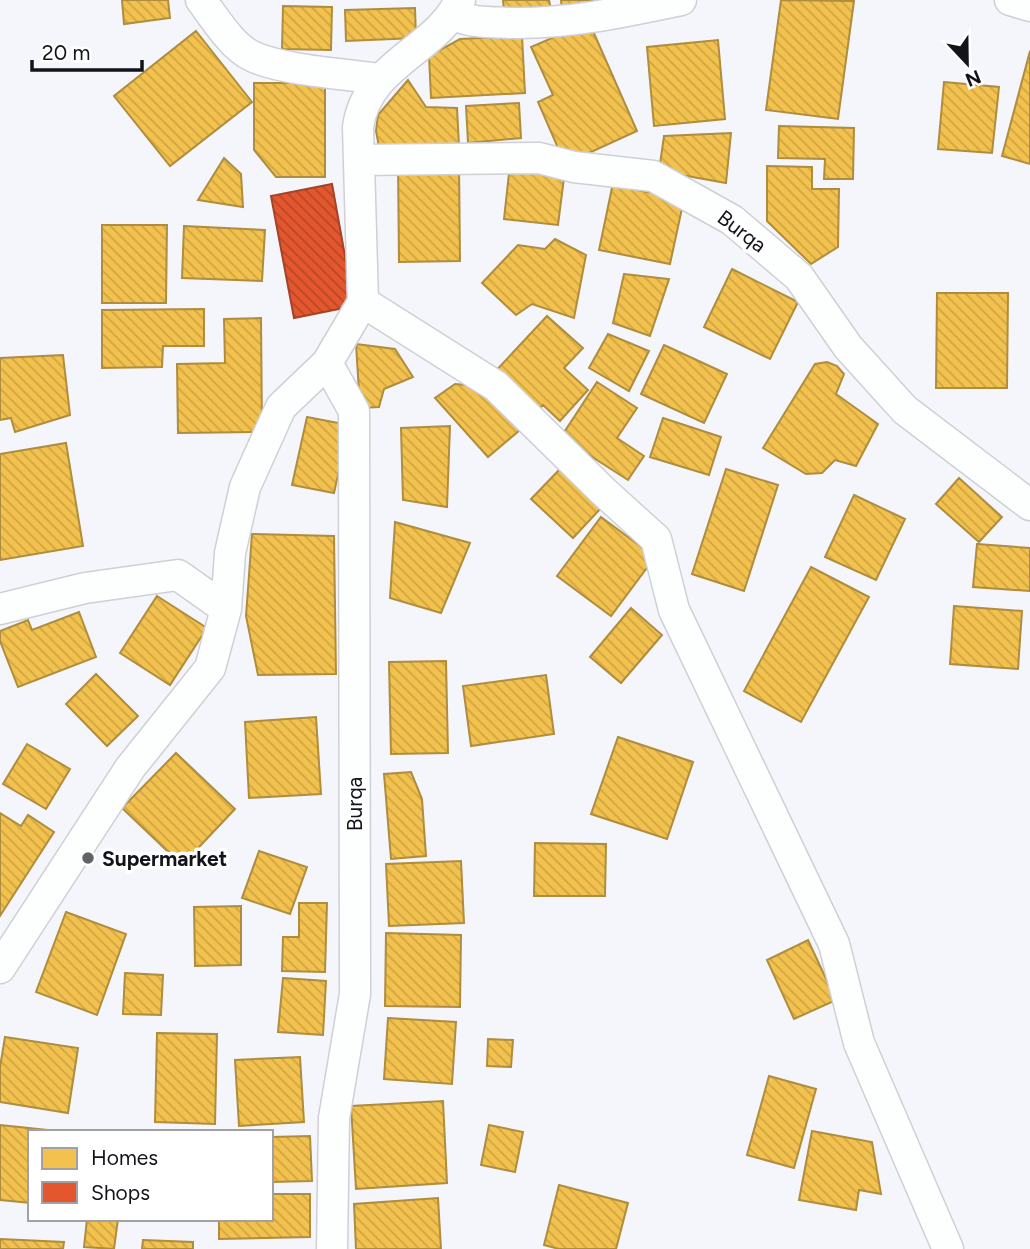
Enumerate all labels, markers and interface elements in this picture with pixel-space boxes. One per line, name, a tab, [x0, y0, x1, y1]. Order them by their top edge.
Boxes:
scale bar	[32, 28, 142, 72]
north arrow	[932, 28, 1002, 98]
text: 20 m	[42, 40, 90, 65]
text: N	[962, 65, 984, 92]
street label: Burqa	[713, 205, 771, 257]
street label: Burqa	[342, 777, 367, 831]
place label: Supermarket	[102, 846, 227, 871]
marker: Supermarket	[80, 850, 96, 866]
legend	[28, 1130, 273, 1221]
text: Homes	[91, 1145, 158, 1170]
text: Shops	[91, 1180, 150, 1205]

